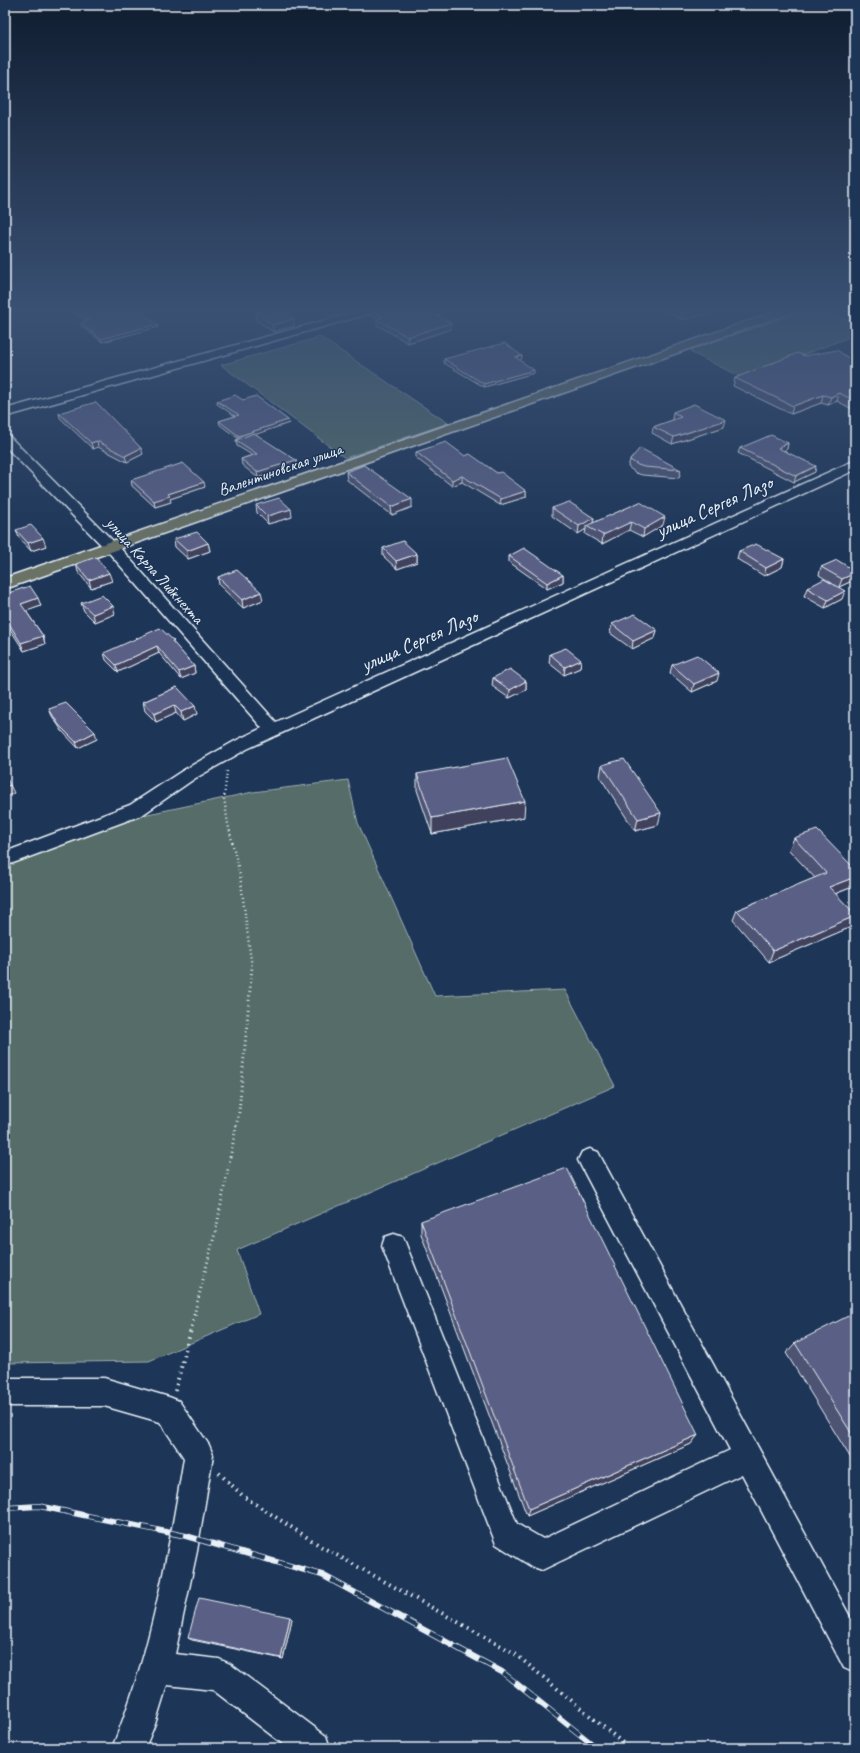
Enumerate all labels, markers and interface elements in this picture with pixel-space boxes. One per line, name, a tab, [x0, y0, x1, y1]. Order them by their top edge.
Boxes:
street label: Валентиновская улица	[215, 438, 347, 501]
street label: улица Сергея Лазо	[651, 469, 778, 544]
street label: улица Карла Либкнехта	[101, 512, 209, 629]
street label: улица Сергея Лазо	[356, 603, 483, 678]

